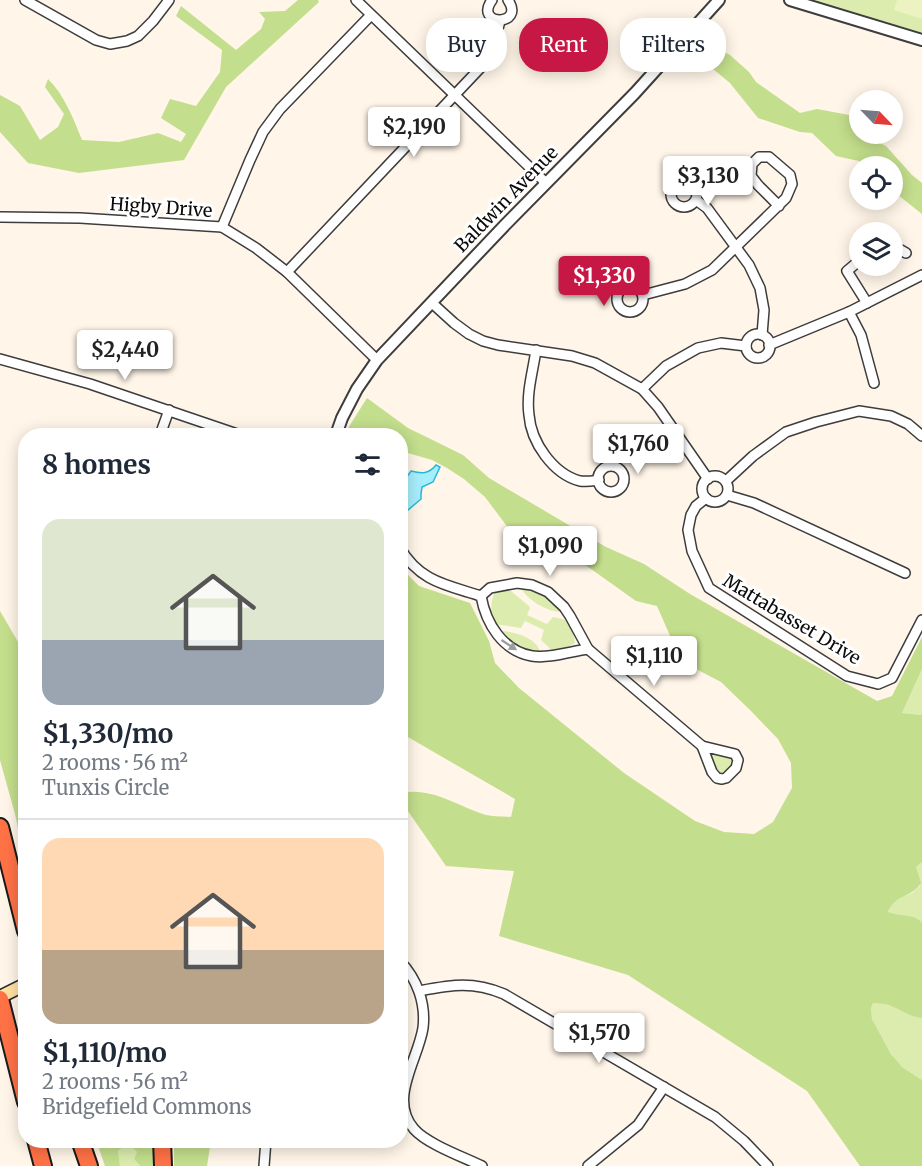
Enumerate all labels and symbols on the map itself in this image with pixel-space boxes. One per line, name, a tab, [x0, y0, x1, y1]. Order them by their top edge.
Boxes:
north arrow	[849, 90, 903, 144]
pin: $2,190	[365, 107, 463, 158]
street label: Baldwin Avenue	[449, 141, 563, 257]
pin: $3,130	[659, 156, 757, 207]
street label: Higby Drive	[109, 192, 213, 222]
pin: $1,330	[555, 256, 653, 307]
pin: $2,440	[76, 330, 174, 381]
pin: $1,760	[589, 424, 687, 475]
pin: $1,090	[501, 526, 599, 577]
street label: Mattabasset Drive	[719, 569, 865, 669]
pin: $1,110	[605, 636, 703, 687]
one-way arrow	[500, 639, 516, 651]
pin: $1,570	[550, 1013, 648, 1064]

